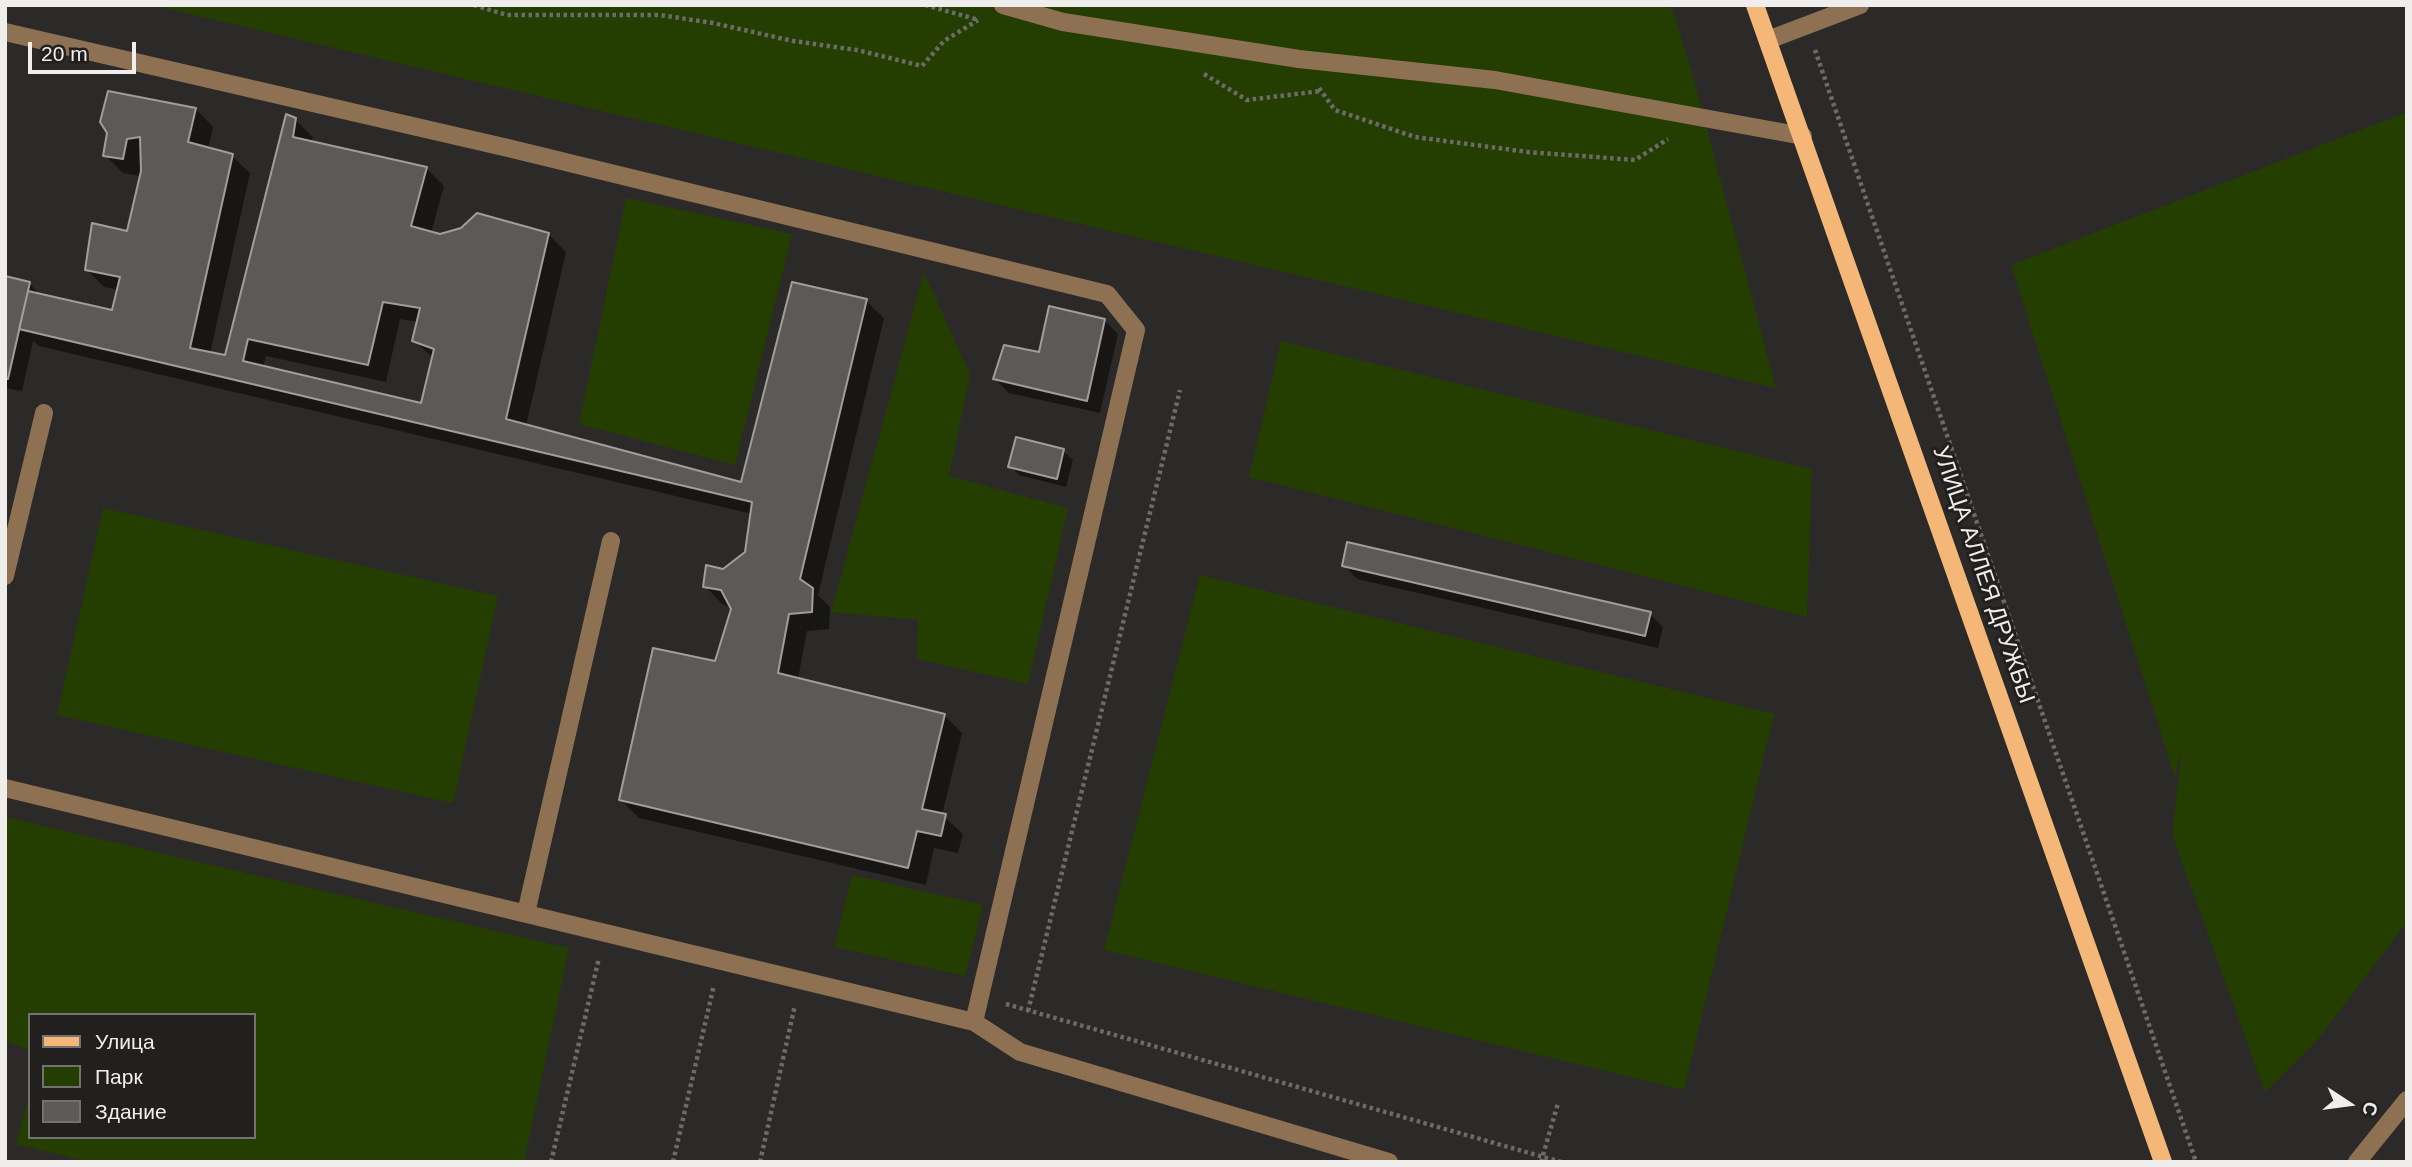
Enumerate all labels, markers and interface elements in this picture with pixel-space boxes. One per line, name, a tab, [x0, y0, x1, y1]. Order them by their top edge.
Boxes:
scale bar	[32, 28, 140, 72]
text: 20 m	[41, 42, 88, 65]
street label: УЛИЦА АЛЛЕЯ ДРУЖБЫ	[1926, 443, 2040, 707]
legend	[28, 1013, 256, 1139]
text: Улица	[95, 1030, 155, 1053]
text: Парк	[95, 1065, 143, 1088]
north arrow	[2314, 1069, 2384, 1139]
text: Здание	[95, 1100, 167, 1123]
text: С	[2358, 1100, 2382, 1118]

